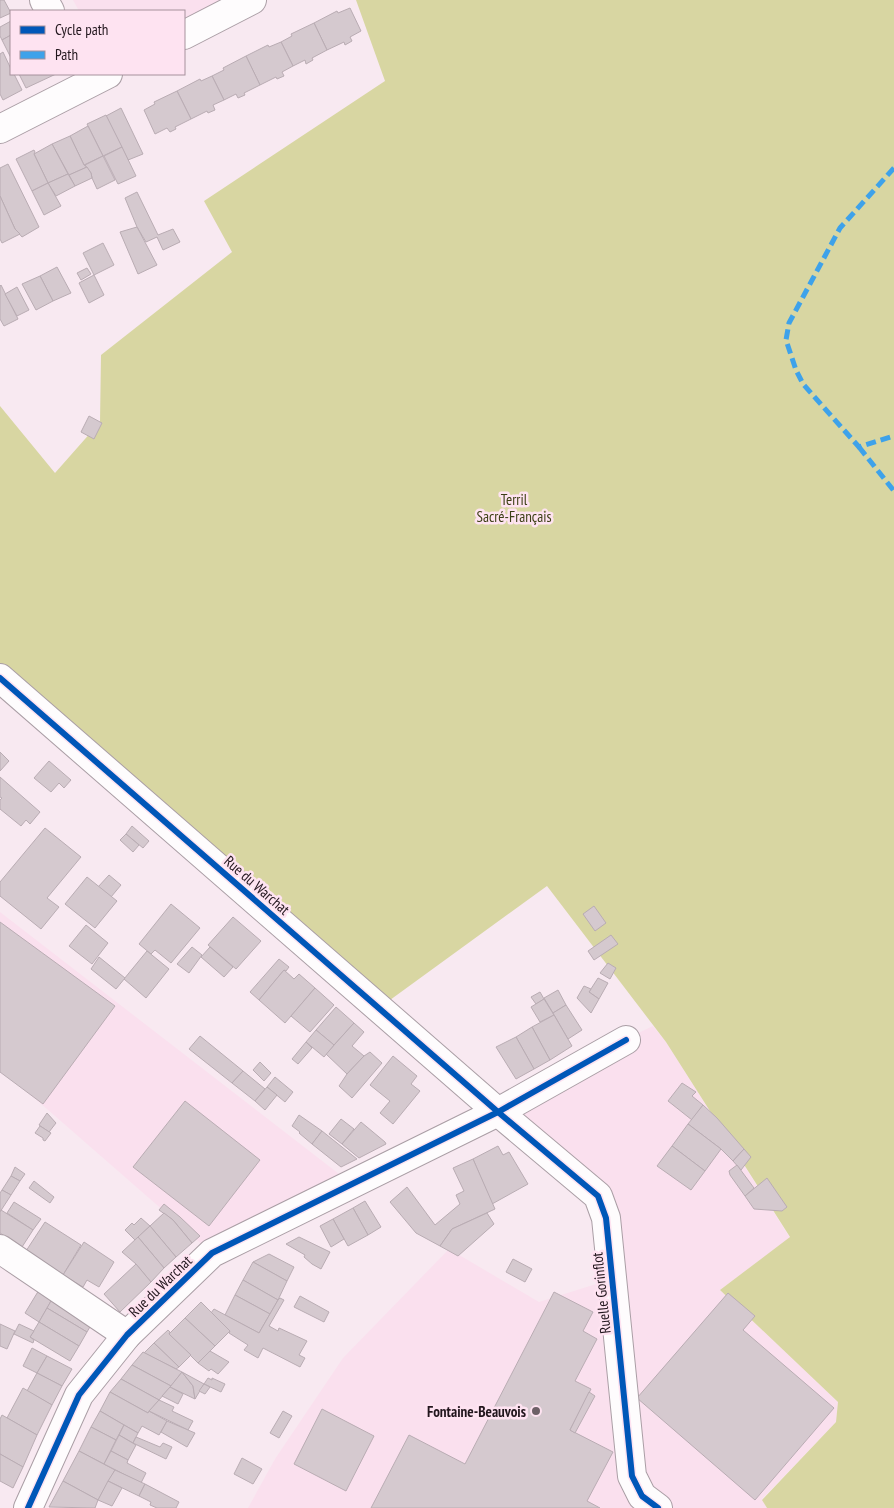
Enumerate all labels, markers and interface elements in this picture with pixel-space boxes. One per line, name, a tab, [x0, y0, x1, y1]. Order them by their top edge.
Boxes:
legend	[10, 10, 185, 75]
text: Cycle path	[55, 20, 108, 39]
text: Path	[55, 45, 78, 64]
park label: Terril Sacré-Français	[477, 490, 552, 526]
street label: Rue du Warchat	[220, 851, 294, 919]
street label: Rue du Warchat	[124, 1251, 196, 1321]
street label: Ruelle Gorinflot	[587, 1251, 615, 1335]
place label: Fontaine-Beauvois	[427, 1402, 526, 1421]
marker: Fontaine-Beauvois	[530, 1405, 542, 1417]

